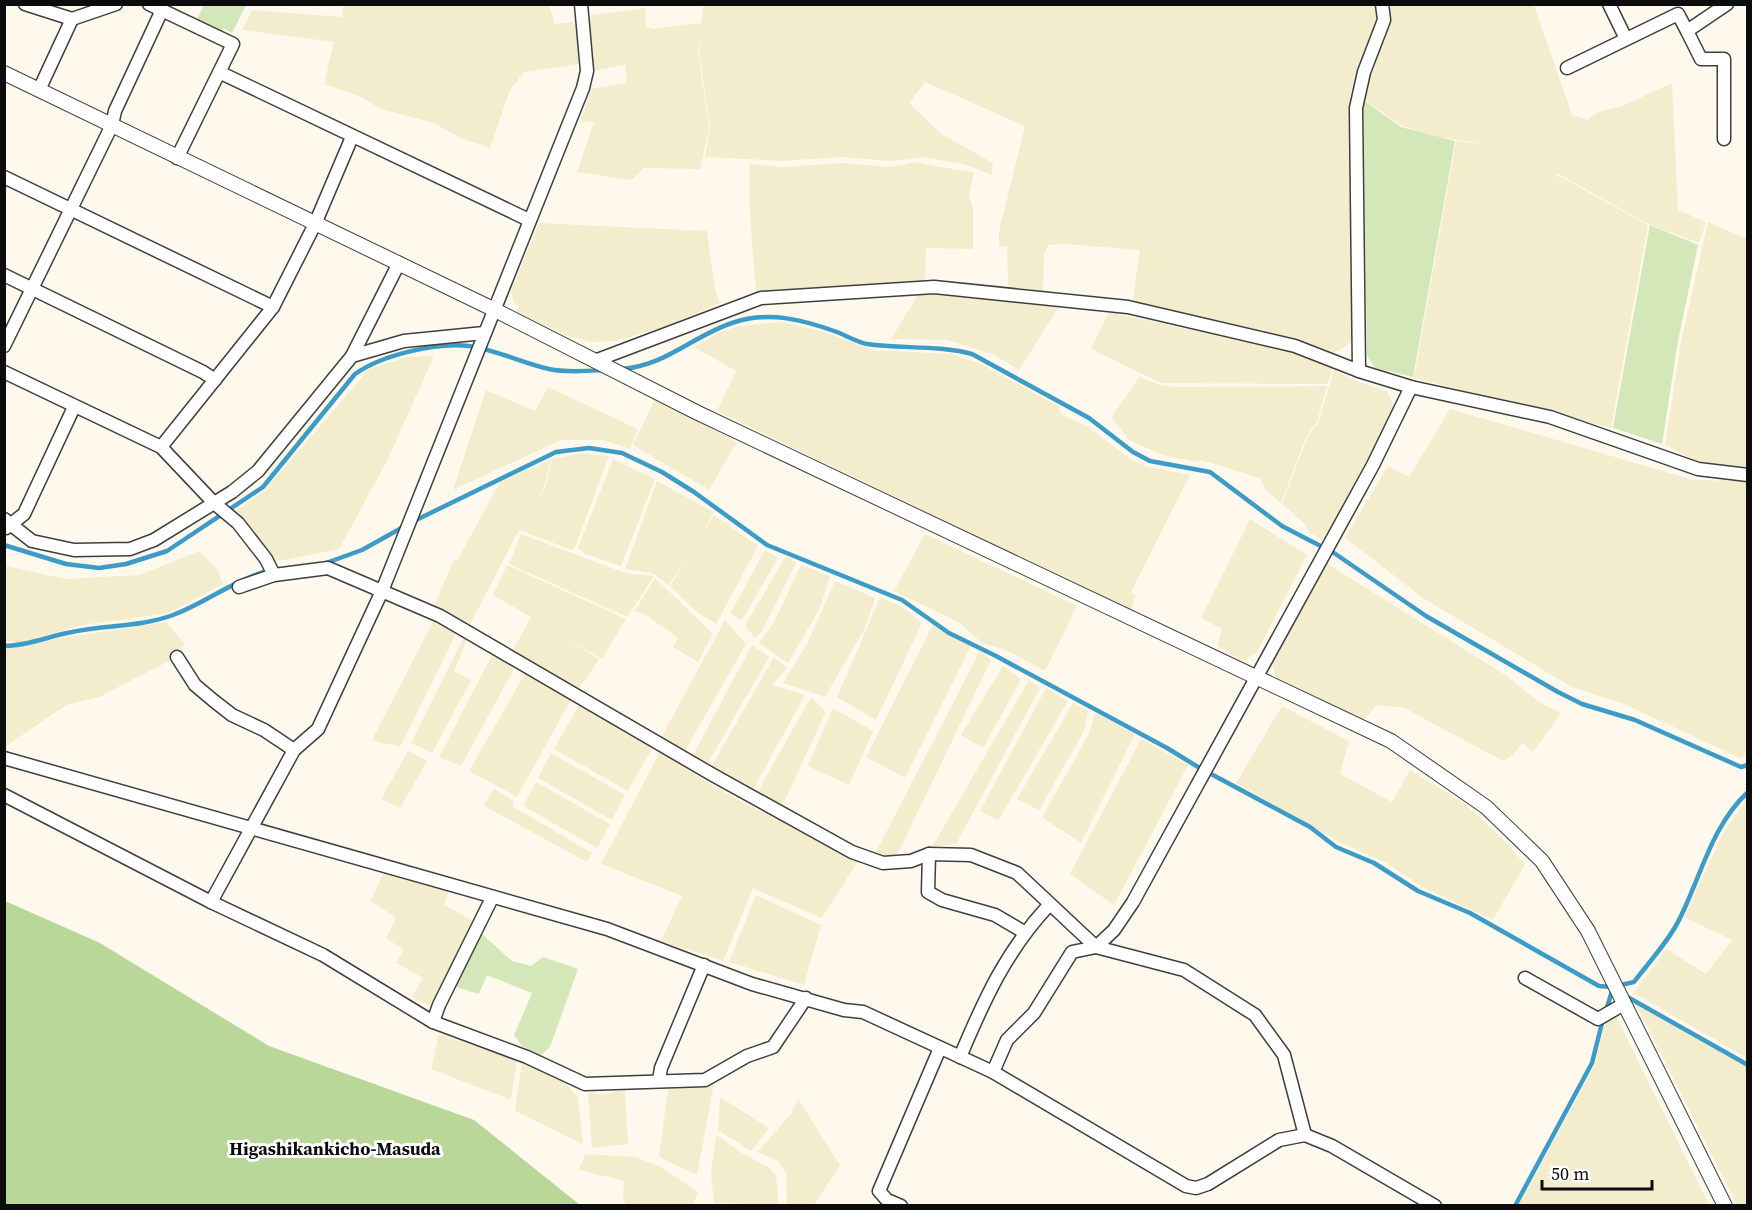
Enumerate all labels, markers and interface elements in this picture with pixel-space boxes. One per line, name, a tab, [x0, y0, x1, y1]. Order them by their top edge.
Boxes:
district label: Higashikankicho-Masuda	[229, 1136, 441, 1161]
scale bar	[1542, 1153, 1652, 1191]
text: 50 m	[1551, 1161, 1589, 1186]

